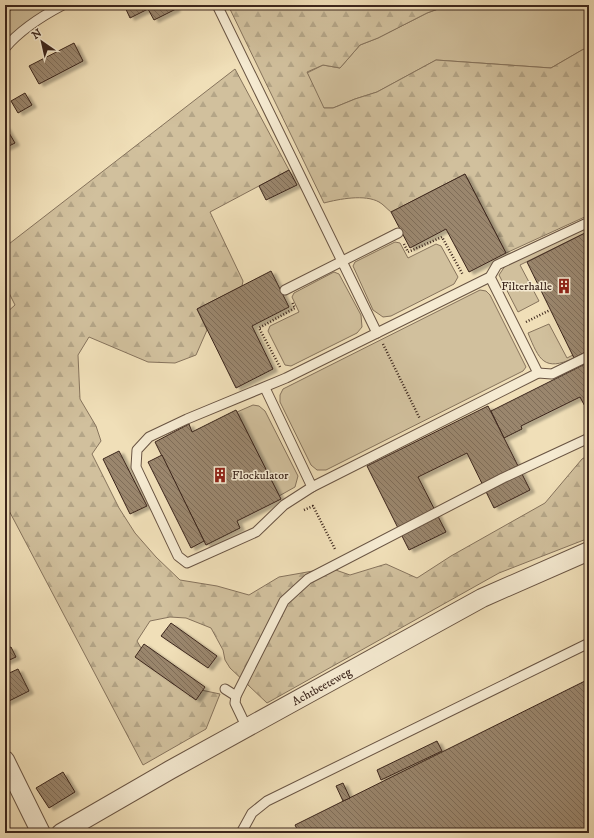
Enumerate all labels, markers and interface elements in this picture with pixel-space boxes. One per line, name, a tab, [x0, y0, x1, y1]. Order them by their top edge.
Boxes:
north arrow	[22, 22, 62, 62]
text: N	[29, 26, 45, 43]
building icon: Filterhalle	[555, 277, 573, 295]
place label: Filterhalle	[501, 279, 552, 294]
building icon: Flockulator	[211, 466, 229, 484]
place label: Flockulator	[232, 468, 289, 483]
street label: Achtbeeteweg	[289, 664, 354, 709]

